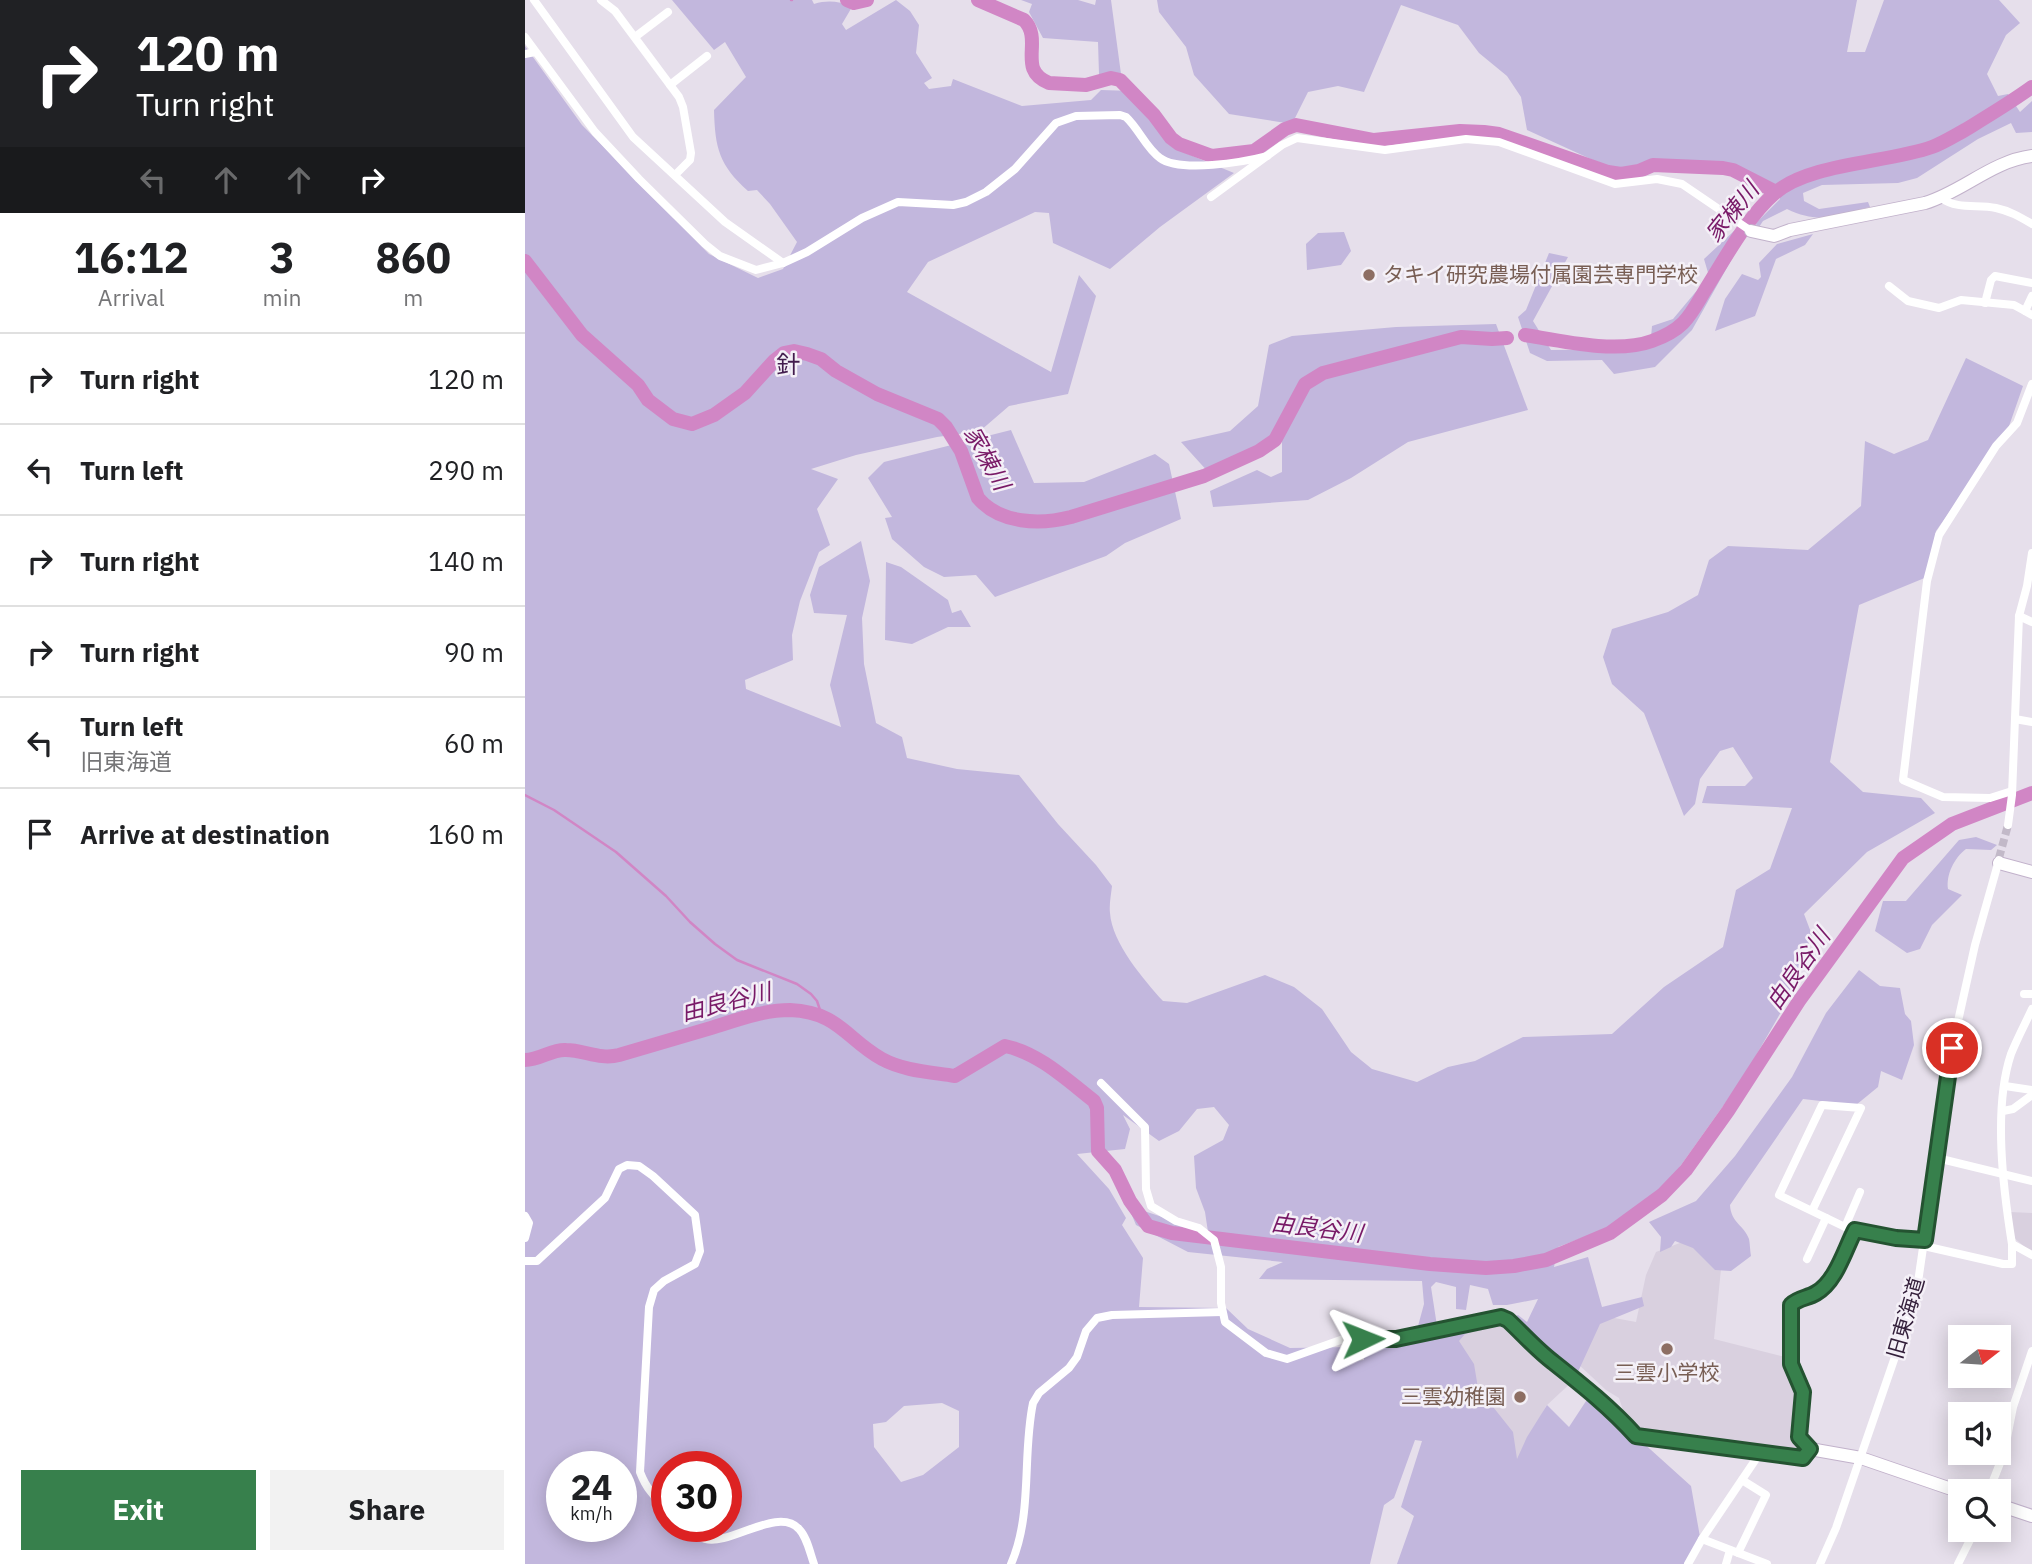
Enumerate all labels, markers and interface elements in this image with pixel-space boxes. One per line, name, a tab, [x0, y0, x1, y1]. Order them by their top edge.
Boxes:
text: 120 m	[136, 21, 280, 84]
icon: right	[21, 28, 112, 119]
text: Turn right	[136, 83, 274, 125]
icon: left	[134, 161, 172, 199]
icon: ahead	[207, 161, 245, 199]
icon: ahead	[280, 161, 318, 199]
icon: right	[353, 161, 391, 199]
water label: 家棟川	[1698, 173, 1766, 248]
text: 16:12	[74, 230, 189, 285]
text: 3	[269, 230, 295, 285]
text: 860	[375, 230, 451, 285]
place label: タキイ研究農場付属園芸専門学校	[1383, 260, 1698, 288]
marker: タキイ研究農場付属園芸専門学校	[1361, 267, 1377, 283]
text: Arrival	[98, 282, 165, 312]
text: min	[263, 282, 301, 312]
text: m	[403, 282, 423, 312]
district label: 針	[776, 348, 800, 380]
icon: right	[21, 360, 59, 398]
text: Turn right	[80, 362, 199, 396]
text: 120 m	[428, 362, 504, 396]
water label: 家棟川	[958, 420, 1019, 498]
icon: left	[21, 451, 59, 489]
text: Turn left	[80, 453, 183, 487]
text: 290 m	[428, 453, 504, 487]
icon: right	[21, 542, 59, 580]
text: Turn right	[80, 544, 199, 578]
text: 140 m	[428, 544, 504, 578]
icon: right	[21, 633, 59, 671]
text: Turn right	[80, 635, 199, 669]
text: 90 m	[444, 635, 504, 669]
text: Turn left	[80, 709, 183, 743]
icon: left	[21, 724, 59, 762]
text: 60 m	[444, 726, 504, 760]
text: 旧東海道	[80, 746, 172, 776]
icon: arrive	[21, 815, 59, 853]
text: Arrive at destination	[80, 817, 330, 851]
text: 160 m	[428, 817, 504, 851]
water label: 由良谷川	[1759, 920, 1838, 1015]
water label: 由良谷川	[677, 975, 777, 1027]
pin	[1922, 1018, 1982, 1078]
icon: arrive	[1933, 1029, 1971, 1067]
water label: 由良谷川	[1270, 1207, 1368, 1248]
street label: 旧東海道	[1880, 1273, 1930, 1362]
position arrow	[1326, 1302, 1400, 1376]
north arrow	[1948, 1325, 2011, 1388]
map controls	[1948, 1325, 2011, 1542]
marker: 三雲小学校	[1659, 1341, 1675, 1357]
place label: 三雲小学校	[1615, 1358, 1720, 1386]
place label: 三雲幼稚園	[1401, 1382, 1506, 1410]
marker: 三雲幼稚園	[1512, 1389, 1528, 1405]
button: sound	[1948, 1402, 2011, 1465]
speed limit sign: 30	[651, 1451, 742, 1542]
text: 24	[570, 1464, 613, 1510]
button: Exit	[21, 1470, 256, 1550]
button: Share	[270, 1470, 504, 1550]
button: search	[1948, 1479, 2011, 1542]
text: km/h	[570, 1502, 613, 1525]

